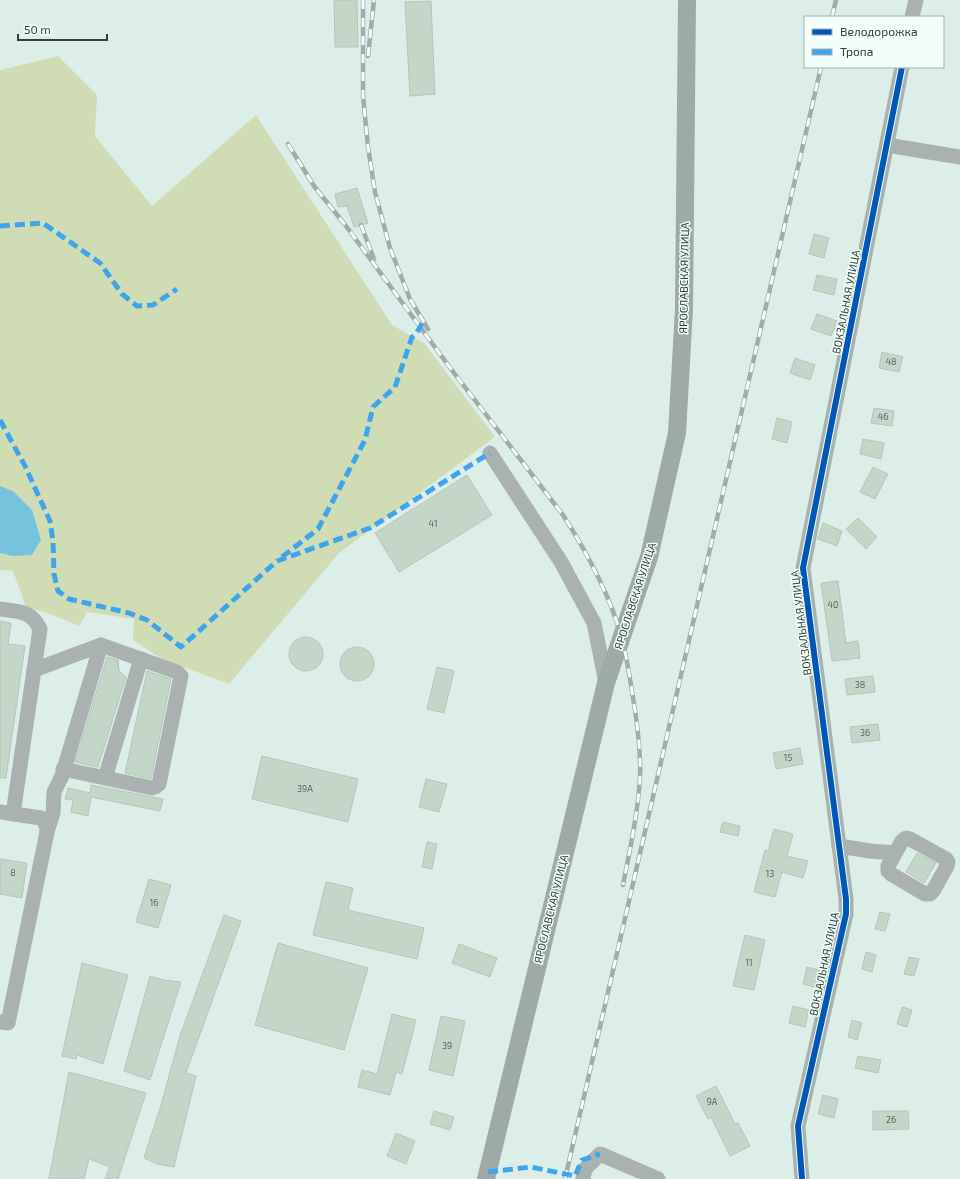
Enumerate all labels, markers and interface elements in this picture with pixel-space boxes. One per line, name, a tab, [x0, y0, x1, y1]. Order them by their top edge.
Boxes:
scale bar	[18, 16, 107, 42]
legend	[804, 16, 944, 68]
text: 50 m	[24, 22, 51, 36]
text: Велодорожка	[840, 24, 918, 38]
text: Тропа	[840, 44, 873, 58]
street label: ЯРОСЛАВСКАЯ УЛИЦА	[676, 222, 691, 334]
street label: ВОКЗАЛЬНАЯ УЛИЦА	[829, 249, 862, 355]
house number: 48	[886, 356, 897, 367]
house number: 46	[878, 411, 888, 422]
house number: 41	[428, 518, 438, 529]
street label: ЯРОСЛАВСКАЯ УЛИЦА	[611, 541, 658, 651]
street label: ВОКЗАЛЬНАЯ УЛИЦА	[788, 570, 813, 676]
house number: 40	[828, 599, 838, 610]
house number: 38	[855, 679, 865, 690]
house number: 36	[860, 727, 870, 738]
house number: 15	[784, 752, 792, 763]
house number: 39А	[297, 783, 313, 794]
street label: ЯРОСЛАВСКАЯ УЛИЦА	[531, 853, 570, 965]
house number: 8	[10, 867, 16, 878]
house number: 13	[766, 868, 774, 879]
house number: 16	[150, 897, 158, 908]
street label: ВОКЗАЛЬНАЯ УЛИЦА	[806, 911, 841, 1017]
house number: 11	[745, 957, 753, 968]
house number: 39	[442, 1040, 452, 1051]
house number: 9А	[707, 1096, 718, 1107]
house number: 26	[886, 1114, 896, 1125]

